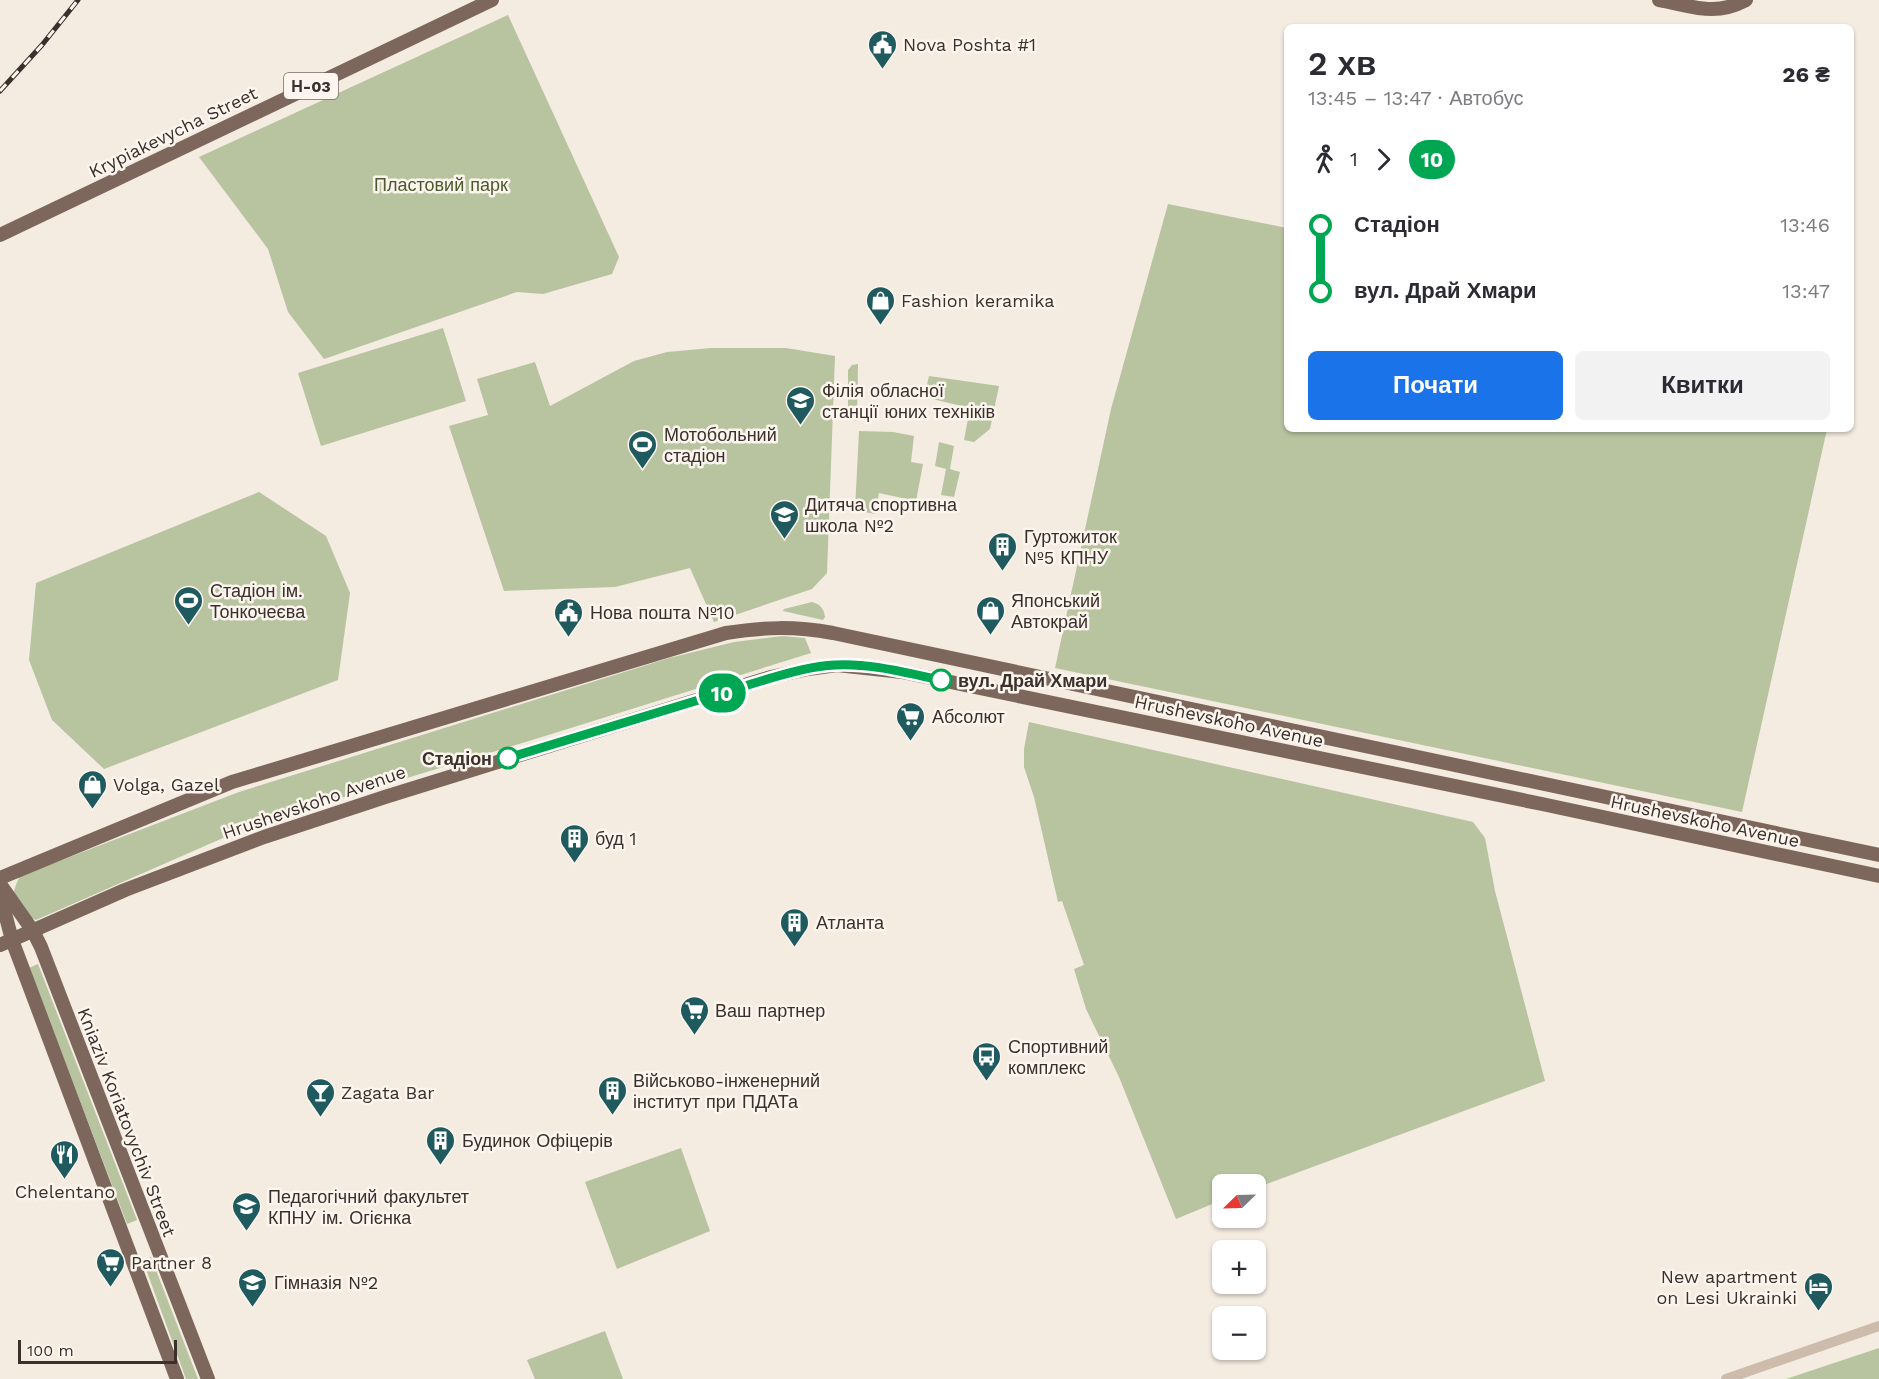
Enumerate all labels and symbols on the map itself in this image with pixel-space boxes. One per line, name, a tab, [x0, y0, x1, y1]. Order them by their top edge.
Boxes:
public building icon: Nova Poshta #1	[866, 28, 898, 70]
place label: Nova Poshta #1	[903, 34, 1036, 55]
road number: Н-03	[284, 73, 338, 99]
street label: Krypiakevycha Street	[85, 82, 261, 182]
park label: Пластовий парк	[374, 174, 508, 195]
shop icon: Fashion keramika	[864, 284, 896, 326]
place label: Fashion keramika	[901, 290, 1054, 311]
place label: Філія обласної станції юних техніків	[822, 380, 995, 422]
school or university icon: Філія обласної станції юних техніків	[785, 384, 817, 426]
place label: Мотобольний стадіон	[664, 424, 777, 466]
sports icon: Мотобольний стадіон	[627, 428, 659, 470]
place label: Дитяча спортивна школа №2	[805, 494, 958, 536]
school or university icon: Дитяча спортивна школа №2	[768, 498, 800, 540]
place label: Гуртожиток №5 КПНУ	[1024, 526, 1117, 568]
building icon: Гуртожиток №5 КПНУ	[987, 530, 1019, 572]
place label: Стадіон ім. Тонкочеєва	[210, 580, 306, 622]
sports icon: Стадіон ім. Тонкочеєва	[173, 584, 205, 626]
place label: Японський Автокрай	[1011, 590, 1100, 632]
shop icon: Японський Автокрай	[974, 594, 1006, 636]
public building icon: Нова пошта №10	[553, 596, 585, 638]
place label: Нова пошта №10	[590, 602, 735, 623]
marker: вул. Драй Хмари	[930, 669, 952, 691]
place label: вул. Драй Хмари	[958, 670, 1107, 691]
line badge: 10	[695, 674, 749, 712]
street label: Hrushevskoho Avenue	[1133, 691, 1325, 751]
supermarket icon: Абсолют	[895, 700, 927, 742]
place label: Абсолют	[932, 706, 1005, 727]
marker: Стадіон	[497, 747, 519, 769]
place label: Стадіон	[422, 748, 492, 769]
street label: Hrushevskoho Avenue	[220, 761, 408, 843]
shop icon: Volga, Gazel	[76, 768, 108, 810]
place label: Volga, Gazel	[113, 774, 220, 795]
street label: Hrushevskoho Avenue	[1609, 791, 1801, 851]
building icon: буд 1	[558, 822, 590, 864]
place label: буд 1	[595, 828, 637, 849]
building icon: Атланта	[779, 906, 811, 948]
place label: Атланта	[816, 912, 885, 933]
supermarket icon: Ваш партнер	[678, 994, 710, 1036]
place label: Ваш партнер	[715, 1000, 825, 1021]
street label: Kniaziv Koriatovychiv Street	[74, 1005, 181, 1240]
place label: Спортивний комплекс	[1008, 1036, 1108, 1078]
bus stop icon: Спортивний комплекс	[971, 1040, 1003, 1082]
place label: Військово-інженерний інститут при ПДАТа	[633, 1070, 820, 1112]
building icon: Військово-інженерний інститут при ПДАТа	[596, 1074, 628, 1116]
bar icon: Zagata Bar	[304, 1076, 336, 1118]
place label: Zagata Bar	[341, 1082, 435, 1103]
building icon: Будинок Офіцерів	[425, 1124, 457, 1166]
place label: Будинок Офіцерів	[462, 1130, 613, 1151]
restaurant icon: Chelentano	[49, 1138, 81, 1180]
north arrow	[1212, 1174, 1266, 1228]
place label: Chelentano	[15, 1181, 115, 1202]
place label: Педагогічний факультет КПНУ ім. Огієнка	[268, 1186, 469, 1228]
school or university icon: Педагогічний факультет КПНУ ім. Огієнка	[231, 1190, 263, 1232]
supermarket icon: Partner 8	[94, 1246, 126, 1288]
place label: Partner 8	[131, 1252, 212, 1273]
school or university icon: Гімназія №2	[237, 1266, 269, 1308]
place label: New apartment on Lesi Ukrainki	[1657, 1266, 1797, 1308]
hotel icon: New apartment on Lesi Ukrainki	[1802, 1270, 1834, 1312]
place label: Гімназія №2	[274, 1272, 378, 1293]
scale bar	[18, 1337, 177, 1364]

